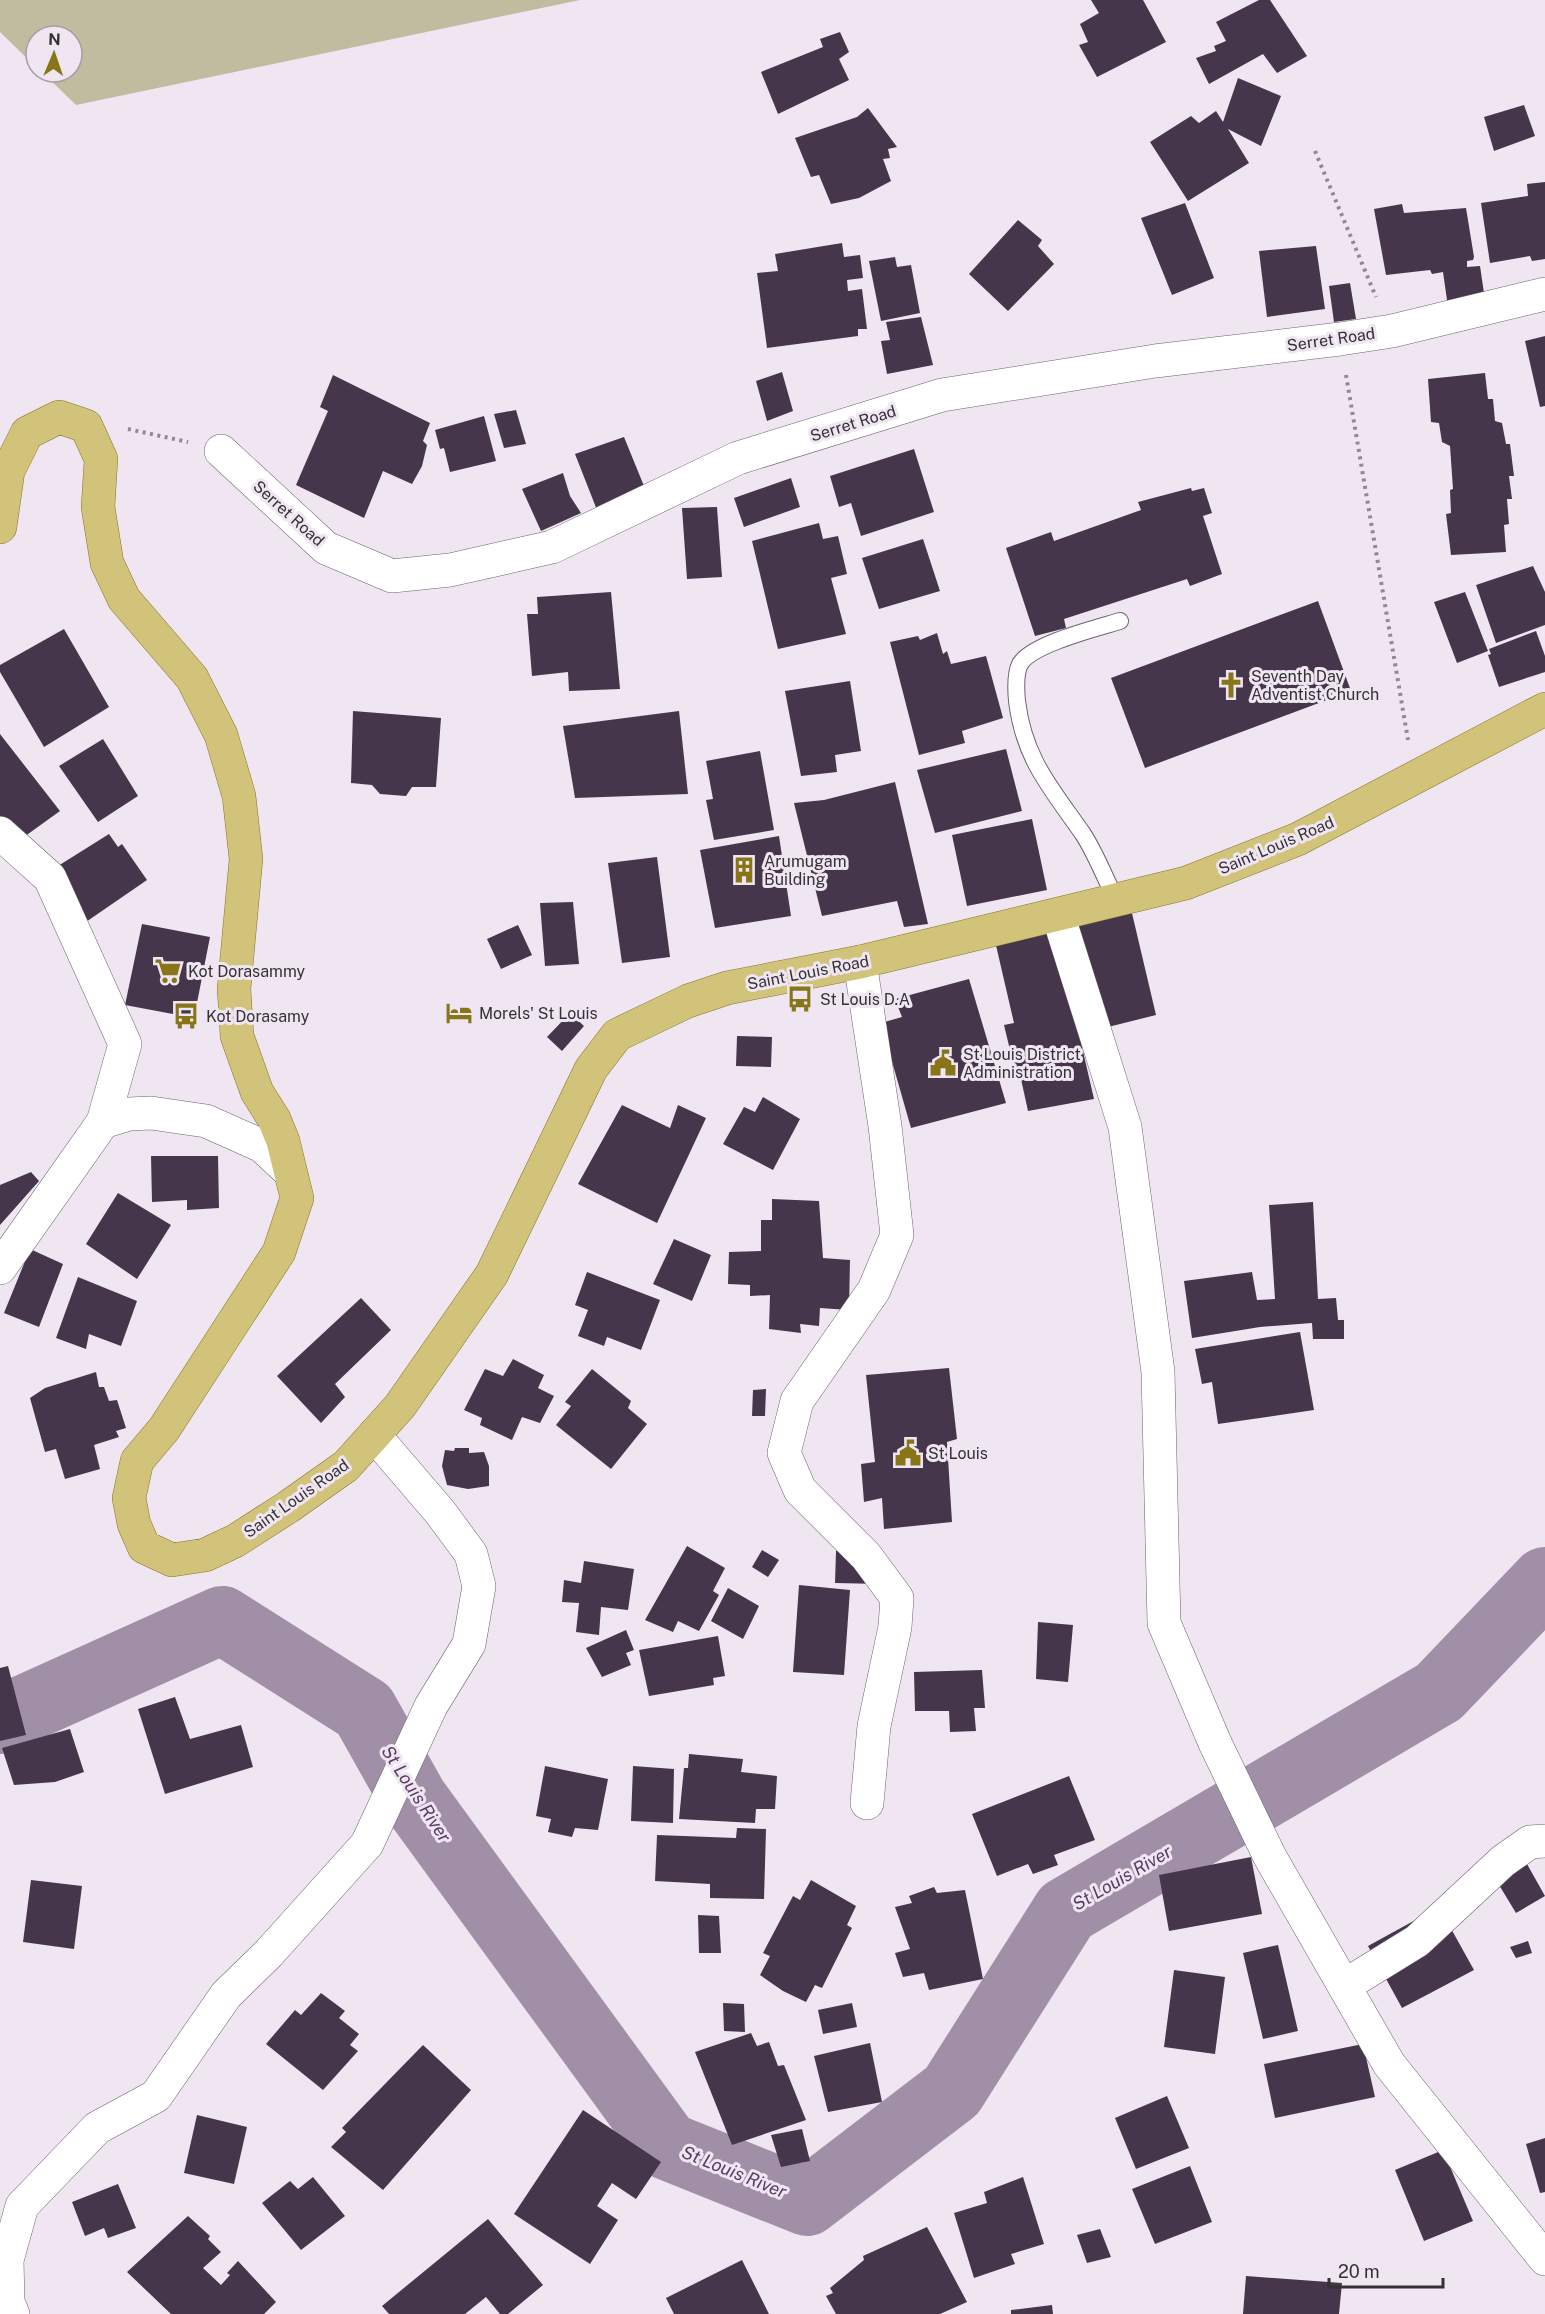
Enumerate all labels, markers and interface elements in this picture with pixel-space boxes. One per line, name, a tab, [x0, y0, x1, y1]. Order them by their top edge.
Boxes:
north arrow	[24, 24, 84, 84]
text: N	[48, 30, 61, 49]
street label: Serret Road	[1286, 324, 1376, 355]
street label: Serret Road	[808, 401, 898, 446]
street label: Serret Road	[249, 477, 328, 550]
place label: Seventh Day Adventist Church	[1251, 667, 1379, 704]
church icon: Seventh Day Adventist Church	[1216, 670, 1246, 700]
street label: Saint Louis Road	[1216, 813, 1337, 878]
place label: Arumugam Building	[764, 852, 847, 889]
building icon: Arumugam Building	[729, 855, 759, 885]
street label: Saint Louis Road	[746, 951, 871, 994]
supermarket icon: Kot Dorasammy	[153, 956, 183, 986]
place label: Kot Dorasammy	[188, 962, 306, 981]
bus stop icon: St Louis D.A	[785, 984, 815, 1014]
place label: St Louis D.A	[820, 990, 910, 1009]
hotel icon: Morels' St Louis	[444, 998, 474, 1028]
bus stop icon: Kot Dorasamy	[171, 1001, 201, 1031]
place label: Morels' St Louis	[479, 1004, 598, 1023]
place label: Kot Dorasamy	[206, 1007, 310, 1026]
place label: St Louis District Administration	[963, 1045, 1081, 1082]
public building icon: St Louis District Administration	[928, 1048, 958, 1078]
public building icon: St Louis	[893, 1438, 923, 1468]
place label: St Louis	[928, 1444, 988, 1463]
street label: Saint Louis Road	[240, 1455, 352, 1542]
water label: St Louis River	[377, 1741, 456, 1846]
water label: St Louis River	[1068, 1841, 1175, 1914]
water label: St Louis River	[679, 2141, 790, 2202]
scale bar	[1329, 2251, 1443, 2289]
text: 20 m	[1338, 2261, 1380, 2282]

